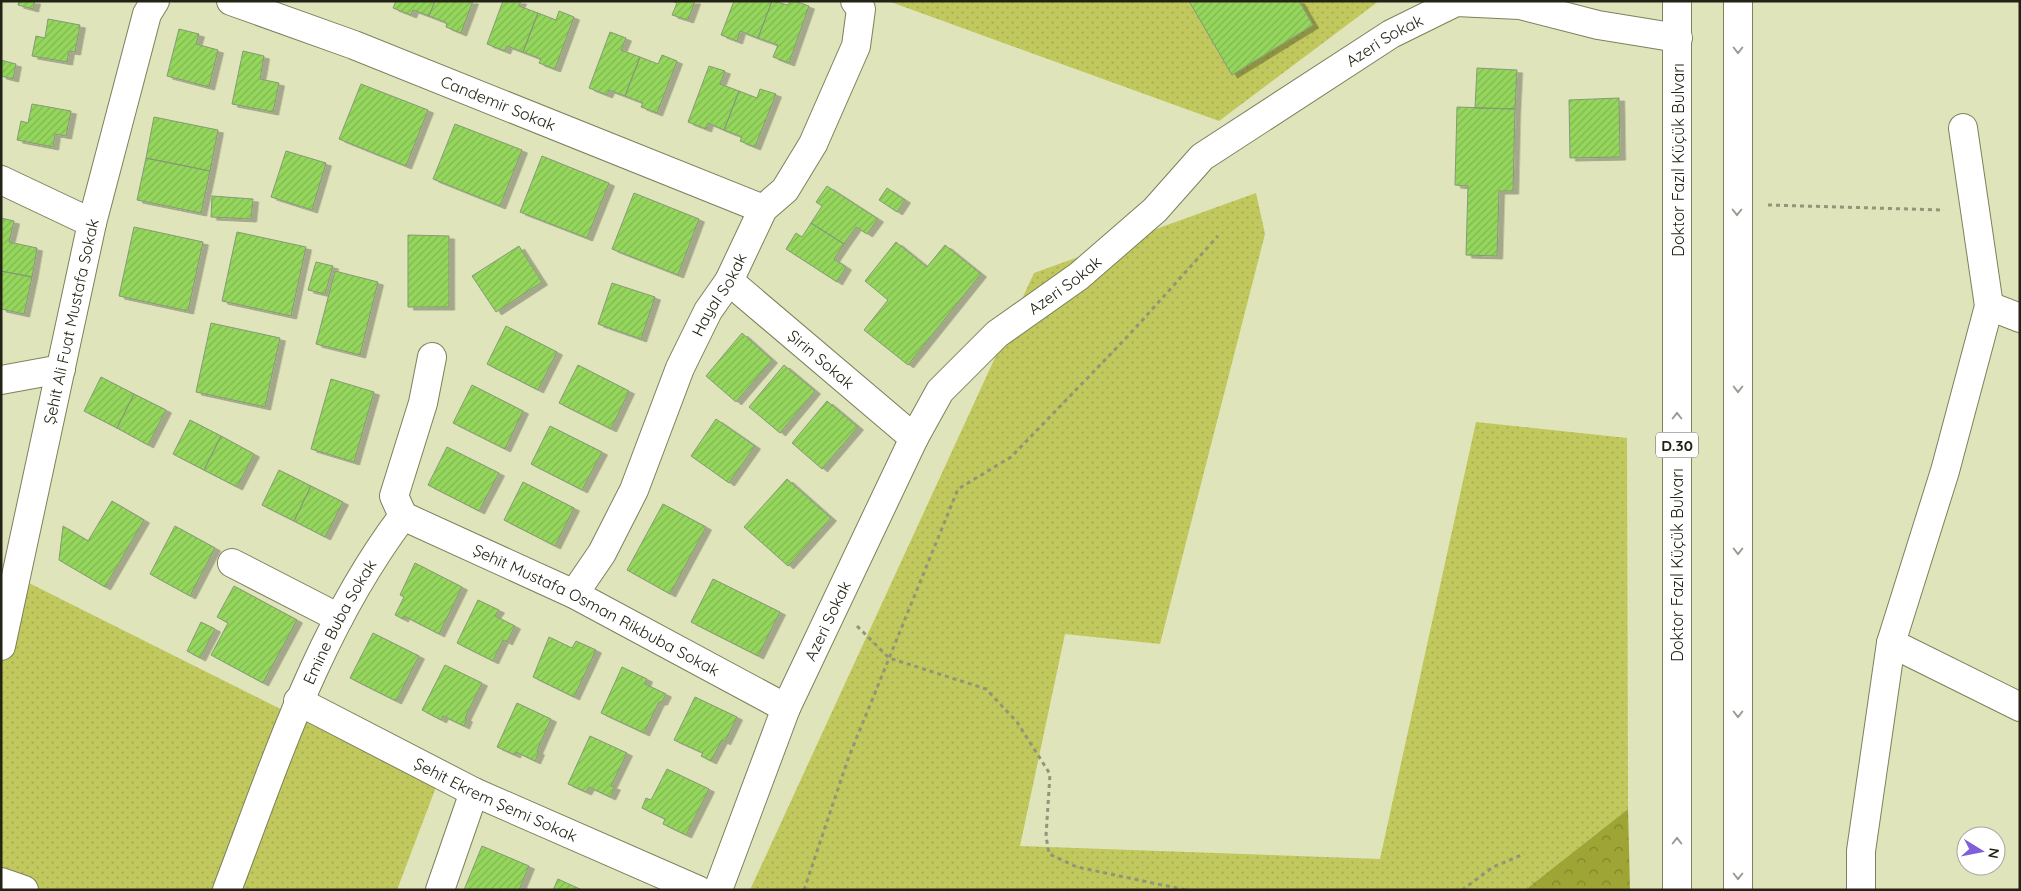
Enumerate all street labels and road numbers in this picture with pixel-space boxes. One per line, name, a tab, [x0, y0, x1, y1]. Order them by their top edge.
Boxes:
street label: Azeri Sokak	[1342, 10, 1426, 71]
street label: Doktor Fazıl Küçük Bulvarı	[1668, 63, 1688, 257]
street label: Candemir Sokak	[438, 71, 559, 135]
street label: Şehit Ali Fuat Mustafa Sokak	[39, 216, 103, 426]
street label: Hayal Sokak	[687, 250, 751, 340]
street label: Azeri Sokak	[1024, 251, 1105, 319]
street label: Şirin Sokak	[784, 325, 859, 393]
road number: D.30	[1656, 432, 1698, 458]
street label: Doktor Fazıl Küçük Bulvarı	[1667, 468, 1687, 662]
street label: Şehit Mustafa Osman Rikbuba Sokak	[470, 539, 723, 680]
street label: Emine Buba Sokak	[298, 556, 380, 687]
street label: Azeri Sokak	[800, 577, 855, 664]
street label: Şehit Ekrem Şemi Sokak	[411, 753, 580, 846]

